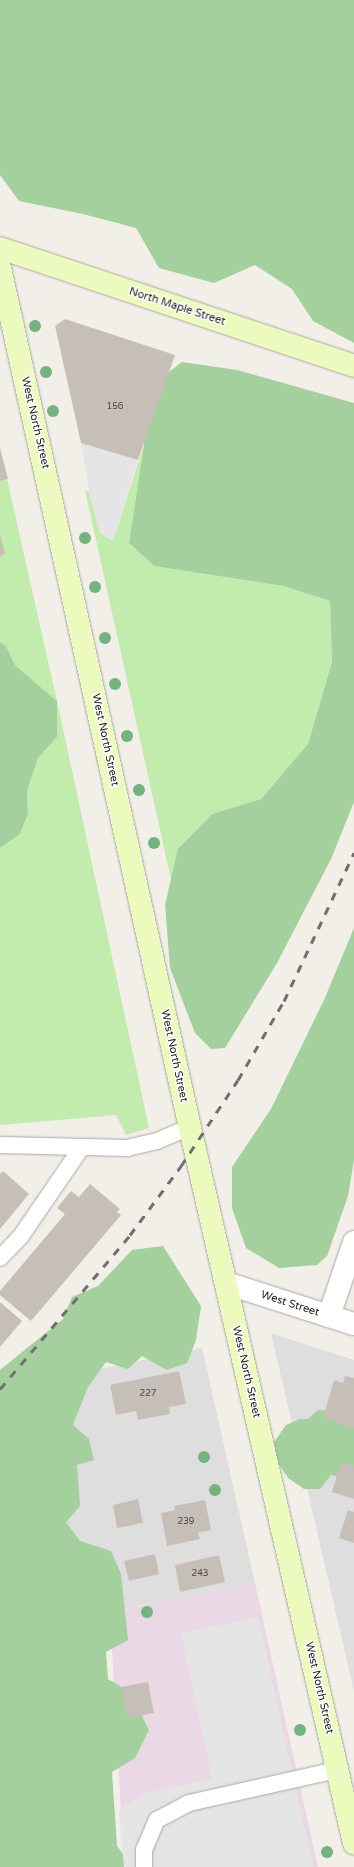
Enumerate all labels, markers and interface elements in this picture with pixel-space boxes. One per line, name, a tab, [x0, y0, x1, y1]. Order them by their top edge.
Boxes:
street label: North Maple Street	[127, 285, 227, 329]
street label: West North Street	[18, 376, 52, 470]
house number: 156	[107, 402, 123, 412]
street label: West North Street	[89, 693, 121, 787]
street label: West North Street	[158, 1009, 190, 1103]
street label: West Street	[259, 1288, 321, 1320]
street label: West North Street	[229, 1325, 263, 1419]
house number: 227	[140, 1389, 156, 1399]
house number: 239	[178, 1517, 194, 1527]
house number: 243	[192, 1569, 208, 1579]
street label: West North Street	[302, 1641, 336, 1735]

